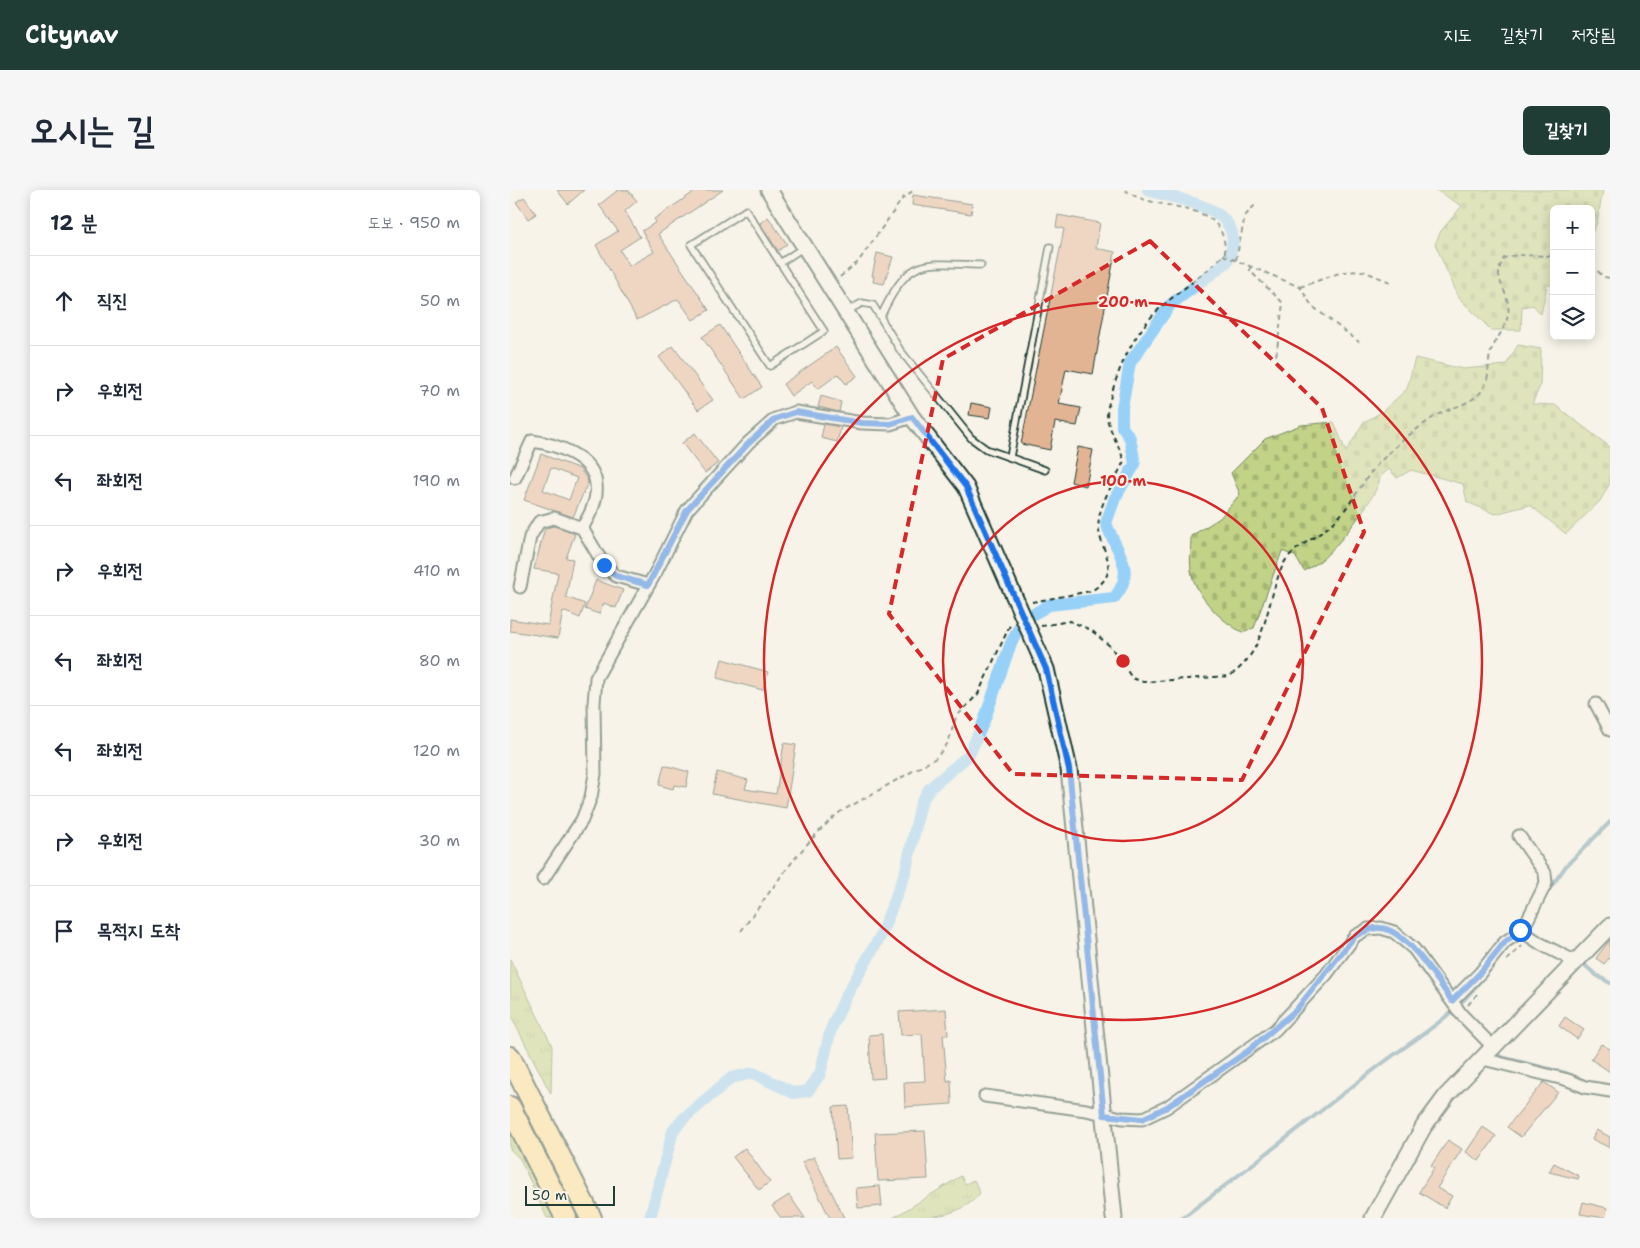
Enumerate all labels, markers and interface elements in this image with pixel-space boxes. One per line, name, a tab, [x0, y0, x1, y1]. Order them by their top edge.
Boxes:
text: Citynav	[25, 19, 119, 51]
text: 지도	[1443, 23, 1472, 47]
text: 길찾기	[1500, 23, 1544, 47]
text: 저장됨	[1572, 23, 1615, 47]
text: 오시는 길	[30, 106, 155, 153]
button: 길찾기	[1523, 106, 1610, 155]
map controls	[1550, 205, 1595, 340]
button: +	[1550, 205, 1595, 250]
text: 12 분	[50, 209, 98, 237]
text: 도보 · 950 m	[368, 212, 460, 233]
button: −	[1550, 250, 1595, 295]
icon: ahead	[50, 287, 78, 315]
text: 직진	[97, 288, 128, 313]
text: 50 m	[420, 290, 460, 311]
text: 200 m	[1098, 292, 1148, 312]
button: layers	[1550, 295, 1595, 340]
icon: right	[50, 377, 78, 405]
text: 우회전	[97, 378, 143, 403]
text: 70 m	[419, 380, 460, 401]
icon: left	[50, 467, 78, 495]
text: 좌회전	[97, 468, 143, 493]
text: 190 m	[413, 470, 460, 491]
text: 100 m	[1100, 471, 1146, 491]
route end	[593, 554, 616, 577]
icon: right	[50, 557, 78, 585]
text: 우회전	[97, 558, 143, 583]
text: 410 m	[413, 560, 460, 581]
icon: left	[50, 647, 78, 675]
text: 좌회전	[97, 648, 143, 673]
text: 80 m	[419, 650, 460, 671]
centre of rings	[1114, 652, 1132, 670]
icon: left	[50, 737, 78, 765]
text: 좌회전	[97, 738, 143, 763]
text: 120 m	[413, 740, 460, 761]
icon: right	[50, 827, 78, 855]
text: 우회전	[97, 828, 143, 853]
text: 30 m	[419, 830, 460, 851]
icon: arrive	[50, 917, 78, 945]
text: 목적지 도착	[97, 918, 180, 943]
route start	[1509, 919, 1532, 942]
scale bar	[525, 1183, 615, 1206]
text: 50 m	[532, 1186, 567, 1204]

